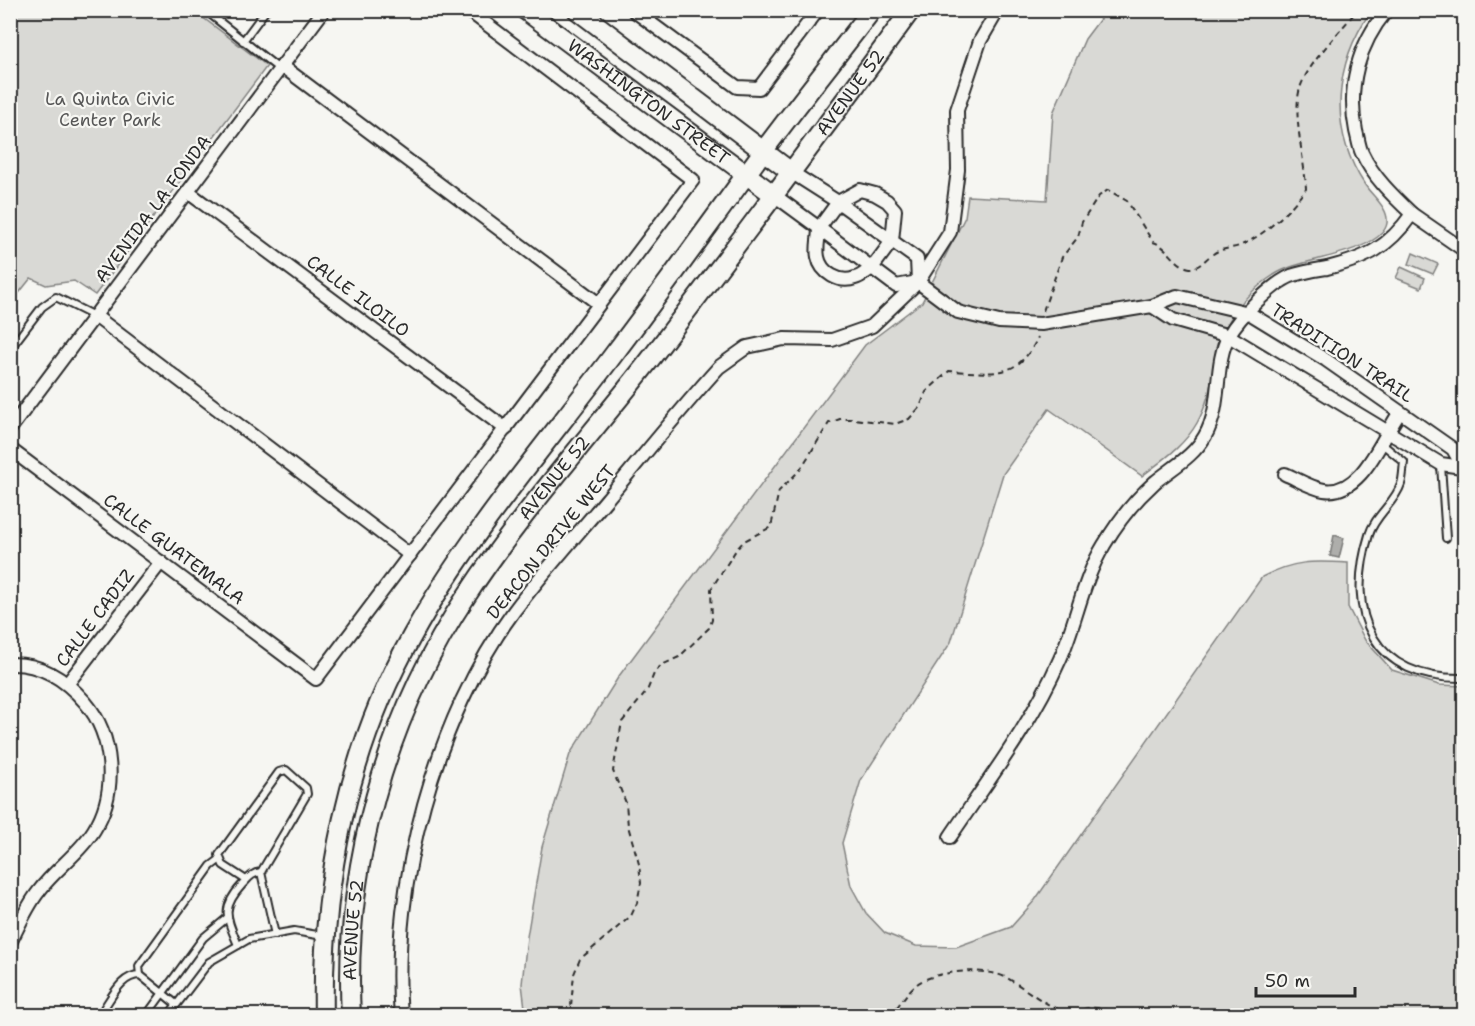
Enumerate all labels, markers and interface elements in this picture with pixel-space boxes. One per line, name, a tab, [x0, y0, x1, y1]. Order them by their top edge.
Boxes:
street label: WASHINGTON STREET	[563, 34, 735, 170]
street label: AVENUE 52	[811, 45, 890, 141]
park label: La Quinta Civic Center Park	[45, 87, 175, 132]
street label: AVENIDA LA FONDA	[89, 130, 217, 288]
street label: CALLE ILOILO	[302, 249, 414, 343]
street label: TRADITION TRAIL	[1266, 298, 1418, 408]
street label: AVENUE 52	[513, 431, 595, 525]
street label: DEACON DRIVE WEST	[481, 460, 621, 624]
street label: CALLE GUATEMALA	[98, 488, 250, 610]
street label: CALLE CADIZ	[50, 564, 140, 672]
street label: AVENUE 52	[338, 878, 370, 981]
scale bar	[1256, 960, 1355, 998]
text: 50 m	[1265, 969, 1310, 993]

